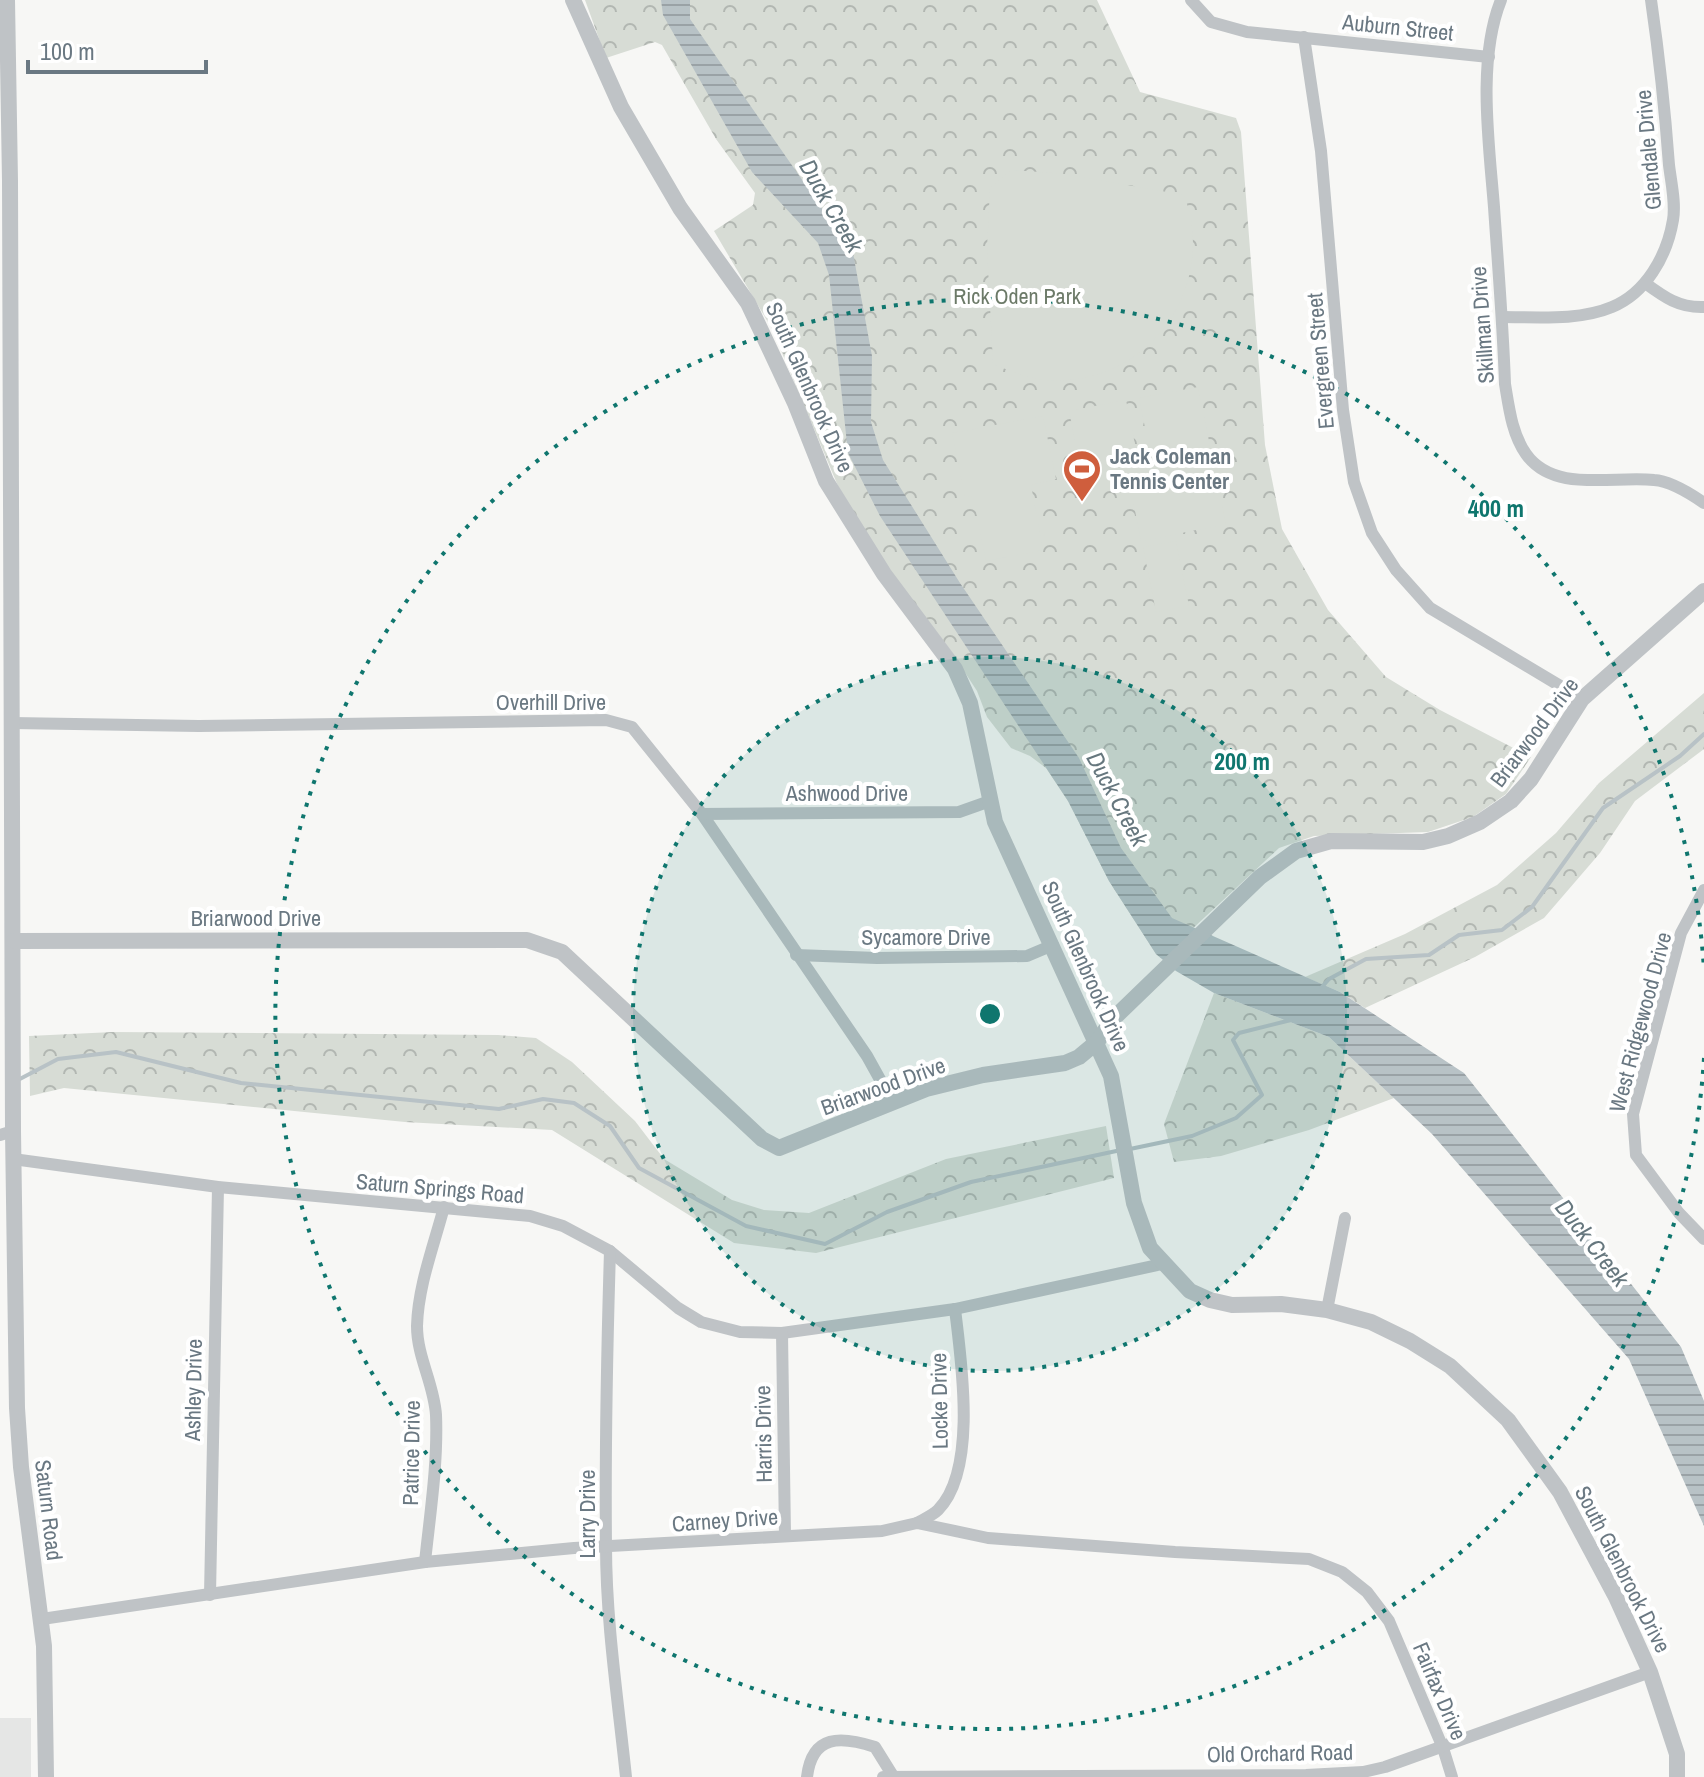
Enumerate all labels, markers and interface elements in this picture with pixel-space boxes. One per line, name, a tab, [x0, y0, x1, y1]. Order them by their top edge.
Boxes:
street label: Auburn Street	[1340, 6, 1455, 48]
scale bar	[28, 24, 206, 74]
text: 100 m	[40, 35, 95, 67]
street label: Glendale Drive	[1628, 89, 1668, 211]
water label: Duck Creek	[792, 153, 872, 259]
street label: Skillman Drive	[1463, 265, 1501, 385]
park label: Rick Oden Park	[953, 281, 1082, 311]
street label: Evergreen Street	[1299, 292, 1341, 430]
street label: South Glenbrook Drive	[759, 297, 861, 477]
place label: Jack Coleman Tennis Center	[1110, 441, 1231, 496]
sports icon: Jack Coleman Tennis Center	[1061, 448, 1103, 503]
text: 400 m	[1468, 492, 1524, 524]
street label: Briarwood Drive	[1483, 671, 1585, 793]
street label: Overhill Drive	[496, 687, 606, 717]
text: 200 m	[1214, 745, 1270, 777]
water label: Duck Creek	[1080, 746, 1157, 852]
street label: Ashwood Drive	[785, 778, 908, 808]
street label: South Glenbrook Drive	[1035, 876, 1137, 1056]
street label: Briarwood Drive	[191, 903, 321, 933]
street label: Sycamore Drive	[861, 922, 991, 952]
street label: West Ridgewood Drive	[1602, 929, 1678, 1115]
centre of rings	[976, 1000, 1004, 1028]
street label: Briarwood Drive	[817, 1050, 949, 1122]
street label: Saturn Springs Road	[355, 1166, 525, 1210]
water label: Duck Creek	[1549, 1192, 1638, 1294]
street label: Ashley Drive	[177, 1339, 209, 1442]
street label: Locke Drive	[923, 1353, 955, 1449]
street label: Harris Drive	[747, 1385, 779, 1483]
street label: Patrice Drive	[395, 1400, 427, 1506]
street label: Saturn Road	[28, 1458, 70, 1562]
street label: Larry Drive	[572, 1469, 602, 1559]
street label: South Glenbrook Drive	[1568, 1480, 1678, 1658]
street label: Carney Drive	[671, 1501, 779, 1539]
street label: Fairfax Drive	[1406, 1638, 1474, 1744]
street label: Old Orchard Road	[1207, 1737, 1353, 1769]

